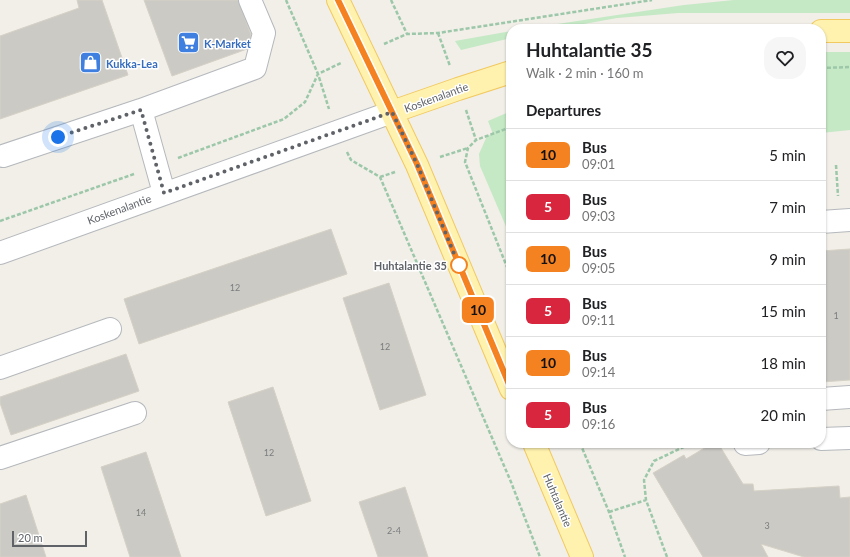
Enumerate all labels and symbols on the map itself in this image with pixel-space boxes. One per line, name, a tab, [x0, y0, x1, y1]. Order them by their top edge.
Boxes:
supermarket icon: K-Market	[175, 30, 201, 56]
place label: K-Market	[204, 37, 252, 50]
shop icon: Kukka-Lea	[77, 50, 103, 76]
place label: Kukka-Lea	[106, 57, 158, 70]
street label: Koskenalantie	[402, 79, 470, 115]
your location	[48, 127, 68, 147]
street label: Koskenalantie	[85, 191, 153, 227]
marker: Huhtalantie 35	[450, 256, 468, 274]
place label: Huhtalantie 35	[374, 259, 447, 272]
house number: 12	[230, 282, 240, 293]
line badge: 10	[460, 297, 496, 323]
house number: 1	[833, 310, 839, 321]
house number: 12	[380, 341, 390, 352]
house number: 12	[264, 447, 274, 458]
street label: Huhtalantie	[541, 471, 575, 529]
house number: 14	[136, 507, 146, 518]
house number: 3	[764, 520, 770, 531]
house number: 2-4	[387, 525, 401, 536]
scale bar	[12, 529, 87, 548]

